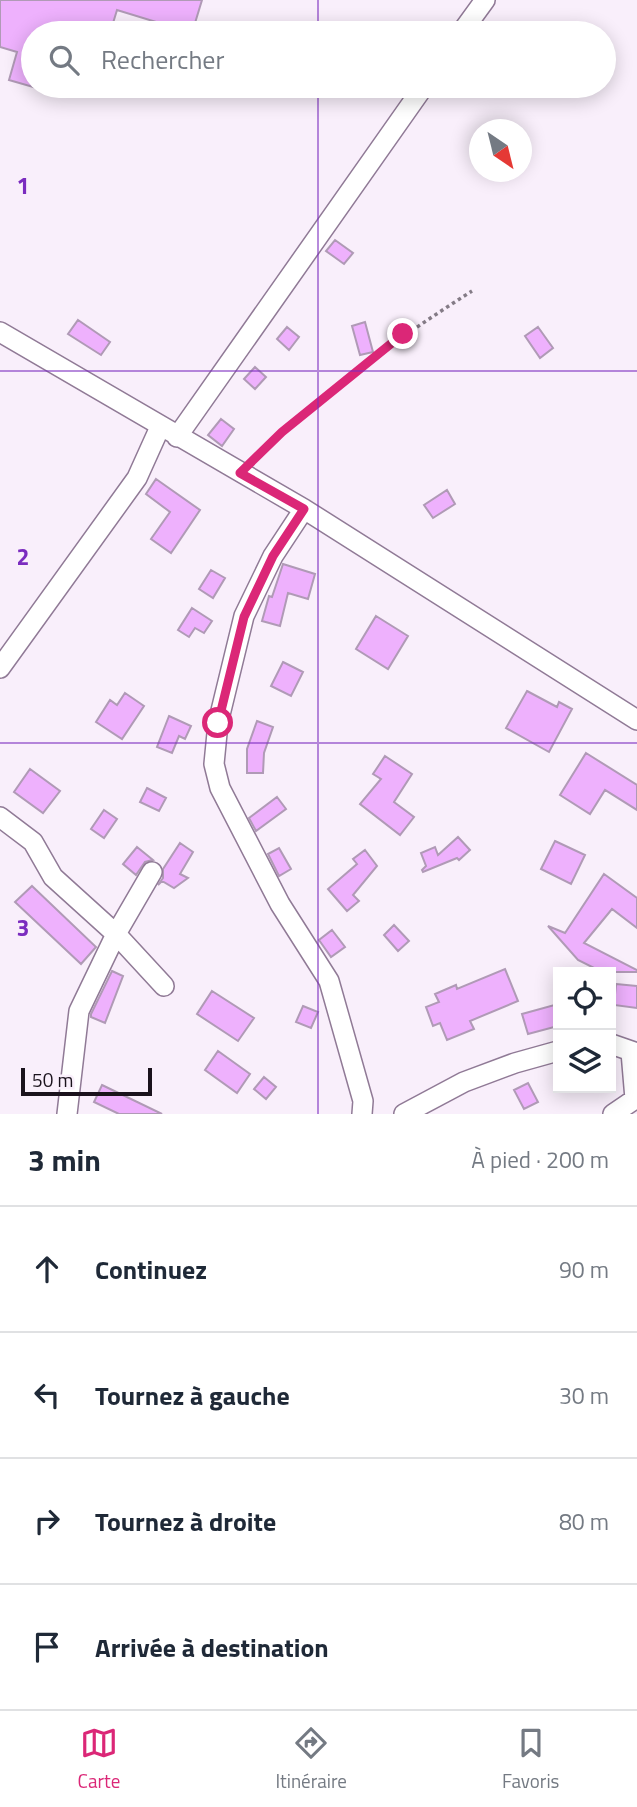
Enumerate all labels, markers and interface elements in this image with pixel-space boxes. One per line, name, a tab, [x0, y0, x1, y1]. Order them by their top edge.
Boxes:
search box	[21, 21, 616, 98]
text: Rechercher	[101, 40, 225, 79]
icon: search	[45, 41, 83, 79]
north arrow	[469, 119, 532, 182]
text: 1	[17, 168, 29, 203]
route end	[387, 318, 418, 349]
text: 2	[17, 539, 29, 574]
route start	[202, 707, 233, 738]
text: 3	[17, 910, 29, 945]
map controls	[553, 967, 616, 1093]
button: locate	[553, 967, 616, 1030]
button: layers	[553, 1030, 616, 1093]
scale bar	[21, 1065, 152, 1097]
text: 50 m	[32, 1065, 73, 1094]
text: 3 min	[28, 1137, 101, 1183]
text: À pied · 200 m	[471, 1142, 609, 1177]
icon: ahead	[28, 1250, 66, 1288]
text: Continuez	[95, 1250, 207, 1289]
text: 90 m	[559, 1252, 609, 1287]
icon: left	[28, 1376, 66, 1414]
text: Tournez à gauche	[95, 1376, 290, 1415]
text: 30 m	[559, 1378, 609, 1413]
icon: right	[28, 1502, 66, 1540]
text: Tournez à droite	[95, 1502, 276, 1541]
text: 80 m	[559, 1504, 609, 1539]
icon: arrive	[28, 1628, 66, 1666]
text: Arrivée à destination	[95, 1628, 329, 1667]
tab: Carte	[78, 1724, 120, 1795]
tab: Itinéraire	[275, 1724, 347, 1795]
tab: Favoris	[502, 1724, 559, 1795]

